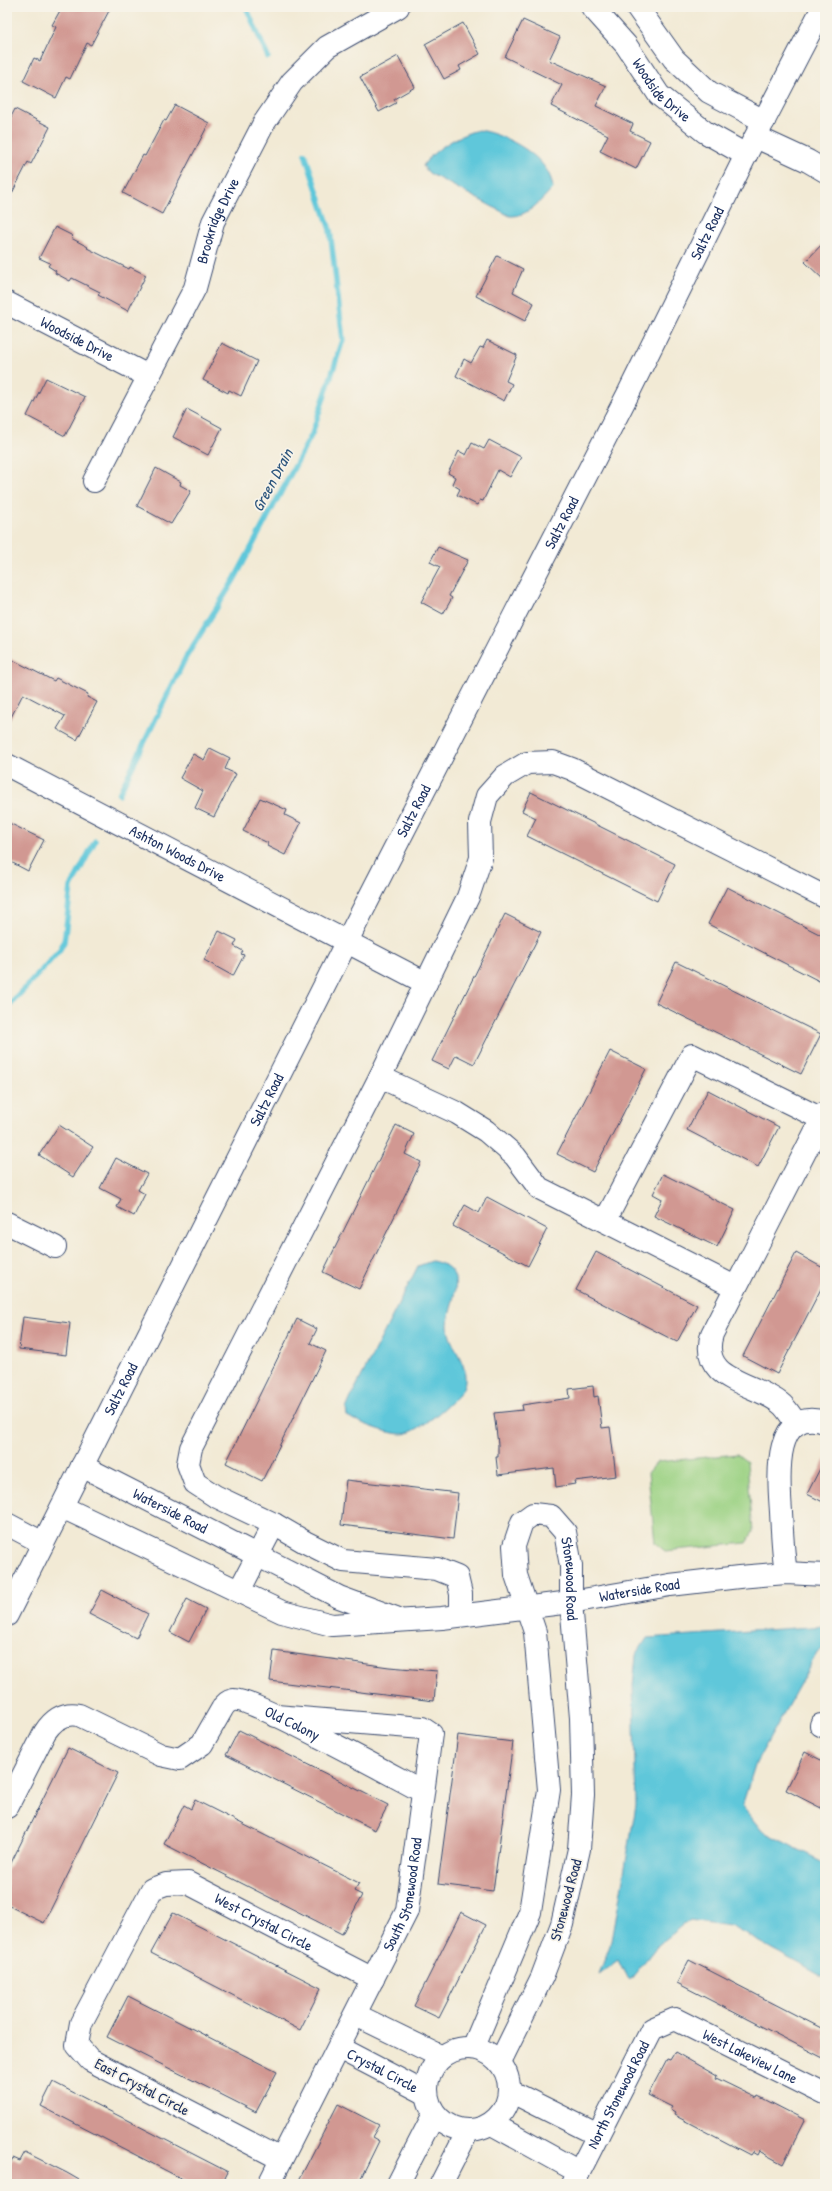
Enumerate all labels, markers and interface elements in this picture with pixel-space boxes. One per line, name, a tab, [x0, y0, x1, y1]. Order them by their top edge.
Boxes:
street label: Woodside Drive	[628, 54, 696, 127]
street label: Brookridge Drive	[191, 174, 244, 266]
street label: Saltz Road	[685, 203, 729, 263]
street label: Woodside Drive	[37, 311, 118, 367]
water label: Green Drain	[246, 443, 299, 515]
street label: Saltz Road	[539, 493, 584, 553]
street label: Saltz Road	[391, 781, 436, 841]
street label: Ashton Woods Drive	[126, 819, 229, 887]
street label: Saltz Road	[244, 1070, 289, 1130]
street label: Saltz Road	[98, 1359, 143, 1419]
street label: Waterside Road	[130, 1483, 211, 1538]
street label: Stonewood Road	[556, 1535, 584, 1621]
street label: Waterside Road	[598, 1573, 681, 1607]
street label: Old Colony	[261, 1701, 324, 1745]
street label: South Stonewood Road	[377, 1836, 427, 1955]
street label: Stonewood Road	[545, 1857, 587, 1943]
street label: West Crystal Circle	[211, 1888, 316, 1956]
street label: West Lakeview Lane	[699, 2024, 801, 2089]
street label: North Stonewood Road	[582, 2037, 654, 2152]
street label: Crystal Circle	[343, 2043, 422, 2098]
street label: East Crystal Circle	[91, 2053, 193, 2120]

